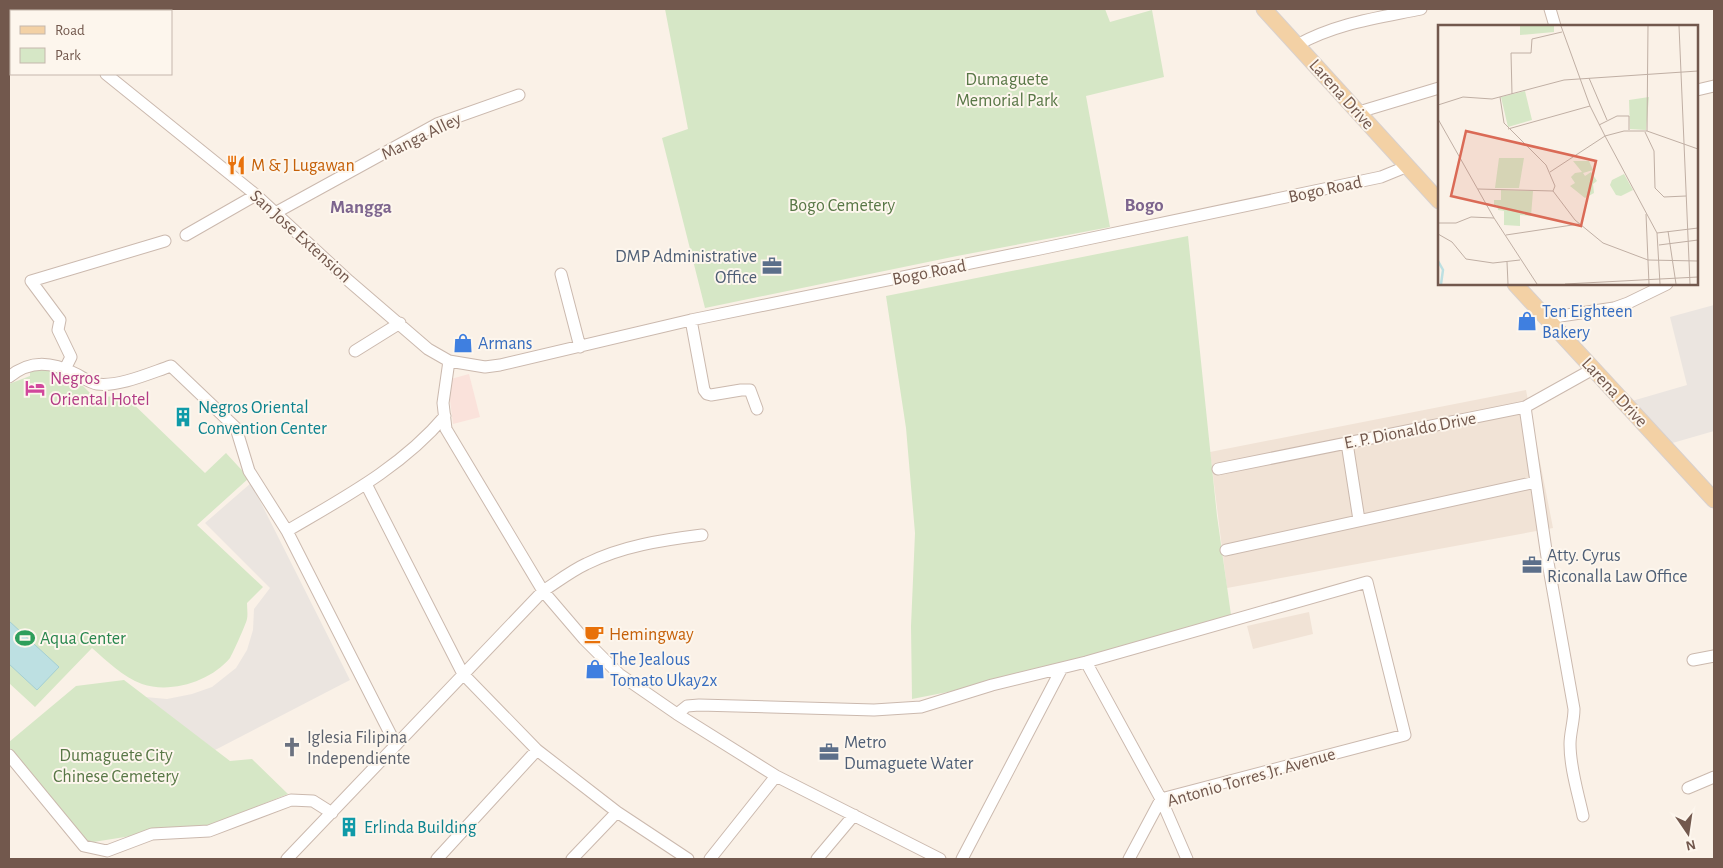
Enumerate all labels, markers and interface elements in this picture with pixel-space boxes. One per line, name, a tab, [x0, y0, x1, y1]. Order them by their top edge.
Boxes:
legend	[10, 10, 172, 75]
text: Road	[55, 23, 85, 38]
inset map	[1438, 25, 1698, 285]
text: Park	[55, 48, 81, 63]
street label: Larena Drive	[1305, 56, 1377, 133]
park label: Dumaguete Memorial Park	[956, 71, 1059, 110]
street label: Manga Alley	[379, 110, 465, 164]
restaurant icon: M & J Lugawan	[225, 154, 247, 176]
place label: M & J Lugawan	[251, 157, 355, 175]
street label: Bogo Road	[1287, 173, 1364, 207]
street label: San Jose Extension	[246, 187, 354, 287]
district label: Bogo	[1124, 196, 1164, 215]
park label: Bogo Cemetery	[789, 197, 896, 215]
district label: Mangga	[330, 198, 392, 217]
place label: DMP Administrative Office	[615, 248, 757, 287]
office icon: DMP Administrative Office	[761, 255, 783, 277]
street label: Bogo Road	[891, 257, 968, 289]
place label: Ten Eighteen Bakery	[1542, 303, 1633, 342]
shop icon: Ten Eighteen Bakery	[1516, 310, 1538, 332]
shop icon: Armans	[452, 332, 474, 354]
place label: Armans	[478, 335, 533, 353]
street label: Larena Drive	[1578, 354, 1651, 431]
place label: Negros Oriental Hotel	[50, 370, 150, 409]
hotel icon: Negros Oriental Hotel	[24, 377, 46, 399]
place label: Negros Oriental Convention Center	[198, 399, 327, 438]
building icon: Negros Oriental Convention Center	[172, 406, 194, 428]
street label: E. P. Dionaldo Drive	[1343, 409, 1478, 453]
place label: Atty. Cyrus Riconalla Law Office	[1547, 547, 1687, 586]
office icon: Atty. Cyrus Riconalla Law Office	[1521, 554, 1543, 576]
cafe icon: Hemingway	[583, 623, 605, 645]
place label: Hemingway	[609, 626, 694, 644]
sports icon: Aqua Center	[14, 627, 36, 649]
place label: Aqua Center	[40, 630, 126, 648]
place label: The Jealous Tomato Ukay2x	[610, 651, 717, 690]
shop icon: The Jealous Tomato Ukay2x	[584, 658, 606, 680]
place label: Iglesia Filipina Independiente	[307, 729, 410, 768]
place label: Metro Dumaguete Water	[844, 734, 974, 773]
church icon: Iglesia Filipina Independiente	[281, 736, 303, 758]
office icon: Metro Dumaguete Water	[818, 741, 840, 763]
street label: Antonio Torres Jr. Avenue	[1165, 745, 1337, 811]
park label: Dumaguete City Chinese Cemetery	[53, 747, 179, 786]
north arrow	[1663, 808, 1713, 858]
building icon: Erlinda Building	[338, 816, 360, 838]
place label: Erlinda Building	[364, 819, 477, 837]
text: N	[1684, 837, 1697, 853]

